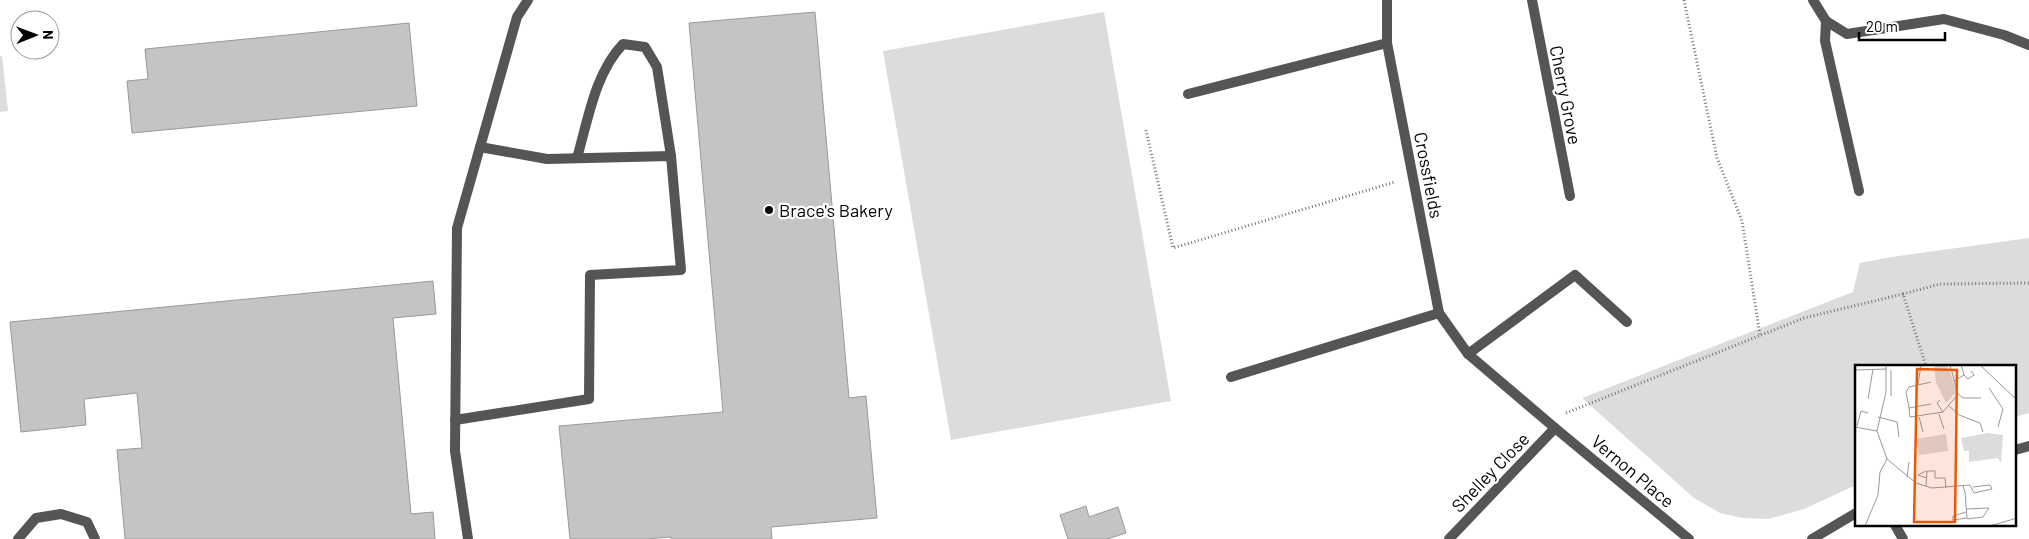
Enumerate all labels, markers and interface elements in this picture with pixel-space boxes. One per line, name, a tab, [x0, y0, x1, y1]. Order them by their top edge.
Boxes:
north arrow	[10, 10, 60, 60]
scale bar	[1859, 10, 1945, 42]
text: 20 m	[1866, 17, 1898, 35]
text: N	[40, 30, 57, 40]
street label: Cherry Grove	[1546, 44, 1586, 146]
street label: Crossfields	[1410, 130, 1448, 220]
place label: Brace's Bakery	[779, 199, 893, 221]
marker: Brace's Bakery	[763, 204, 775, 216]
inset map	[1855, 365, 2016, 526]
street label: Shelley Close	[1447, 428, 1533, 516]
street label: Vernon Place	[1587, 430, 1679, 512]

